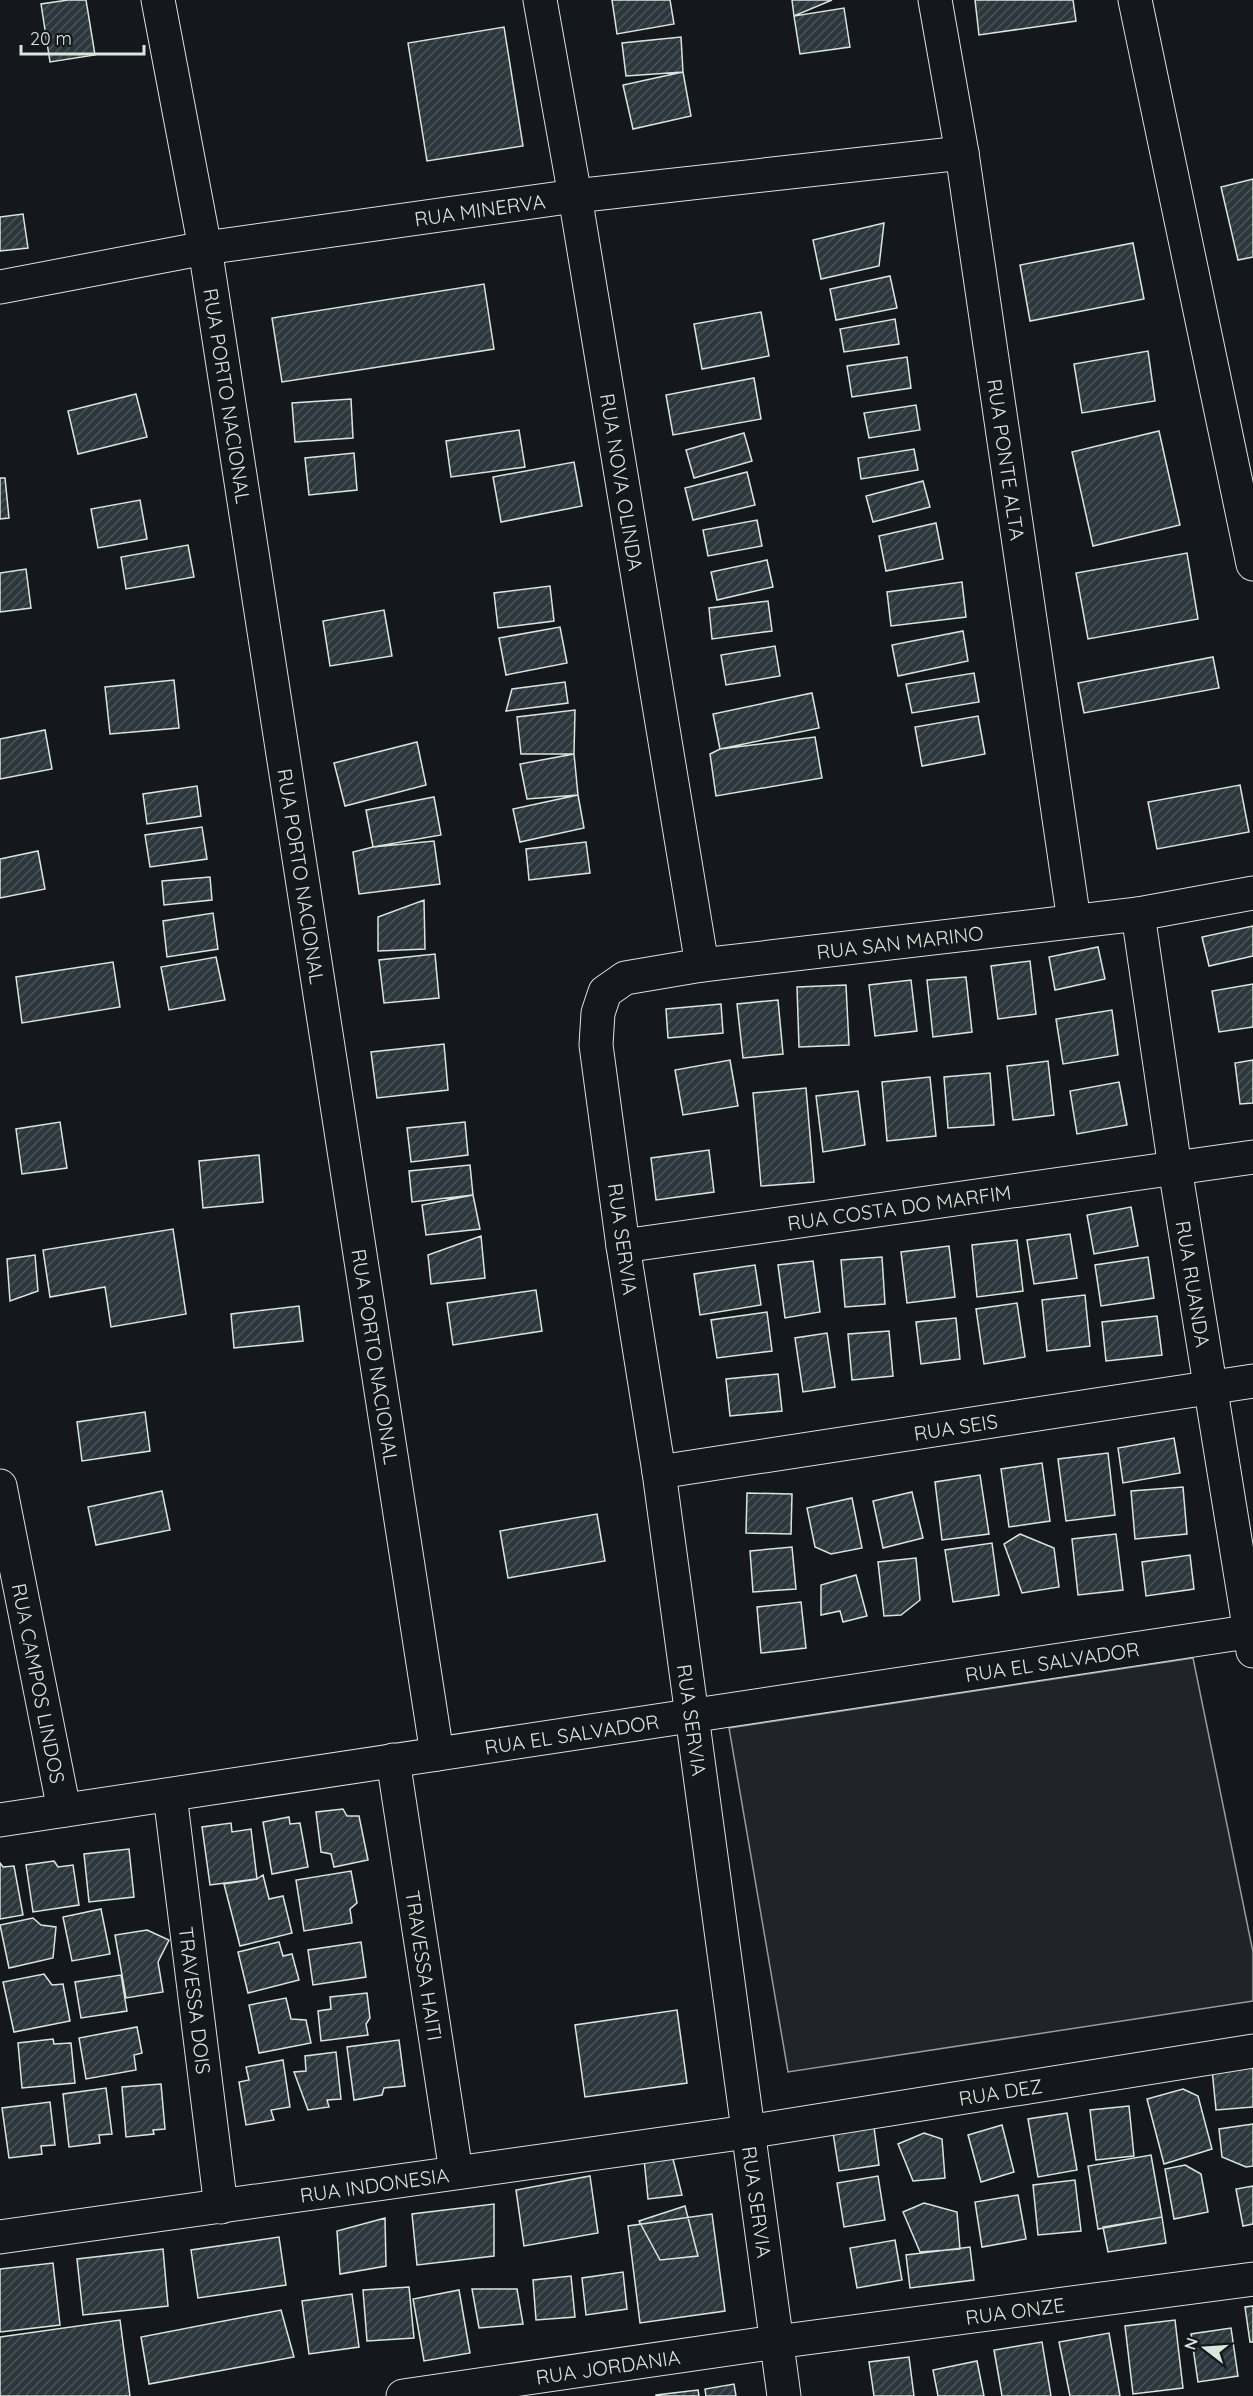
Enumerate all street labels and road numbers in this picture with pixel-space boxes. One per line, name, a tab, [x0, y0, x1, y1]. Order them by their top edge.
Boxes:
street label: RUA MINERVA	[413, 188, 547, 231]
street label: RUA PORTO NACIONAL	[199, 286, 257, 506]
street label: RUA PONTE ALTA	[983, 377, 1031, 542]
street label: RUA NOVA OLINDA	[595, 392, 649, 573]
street label: RUA PORTO NACIONAL	[273, 767, 331, 986]
street label: RUA SAN MARINO	[815, 920, 985, 964]
street label: RUA COSTA DO MARFIM	[786, 1179, 1013, 1235]
street label: RUA SERVIA	[603, 1181, 643, 1297]
street label: RUA RUANDA	[1171, 1219, 1216, 1349]
street label: RUA PORTO NACIONAL	[347, 1247, 405, 1466]
street label: RUA SEIS	[912, 1408, 999, 1445]
street label: RUA CAMPOS LINDOS	[7, 1581, 71, 1785]
street label: RUA EL SALVADOR	[963, 1636, 1141, 1687]
street label: RUA SERVIA	[672, 1662, 712, 1778]
street label: RUA EL SALVADOR	[483, 1708, 660, 1759]
street label: TRAVESSA HAITI	[401, 1889, 448, 2042]
street label: TRAVESSA DOIS	[174, 1925, 217, 2076]
street label: RUA DEZ	[957, 2072, 1044, 2110]
street label: RUA SERVIA	[737, 2144, 777, 2260]
street label: RUA INDONESIA	[298, 2162, 450, 2207]
street label: RUA ONZE	[964, 2291, 1066, 2329]
street label: RUA JORDANIA	[534, 2344, 682, 2389]

